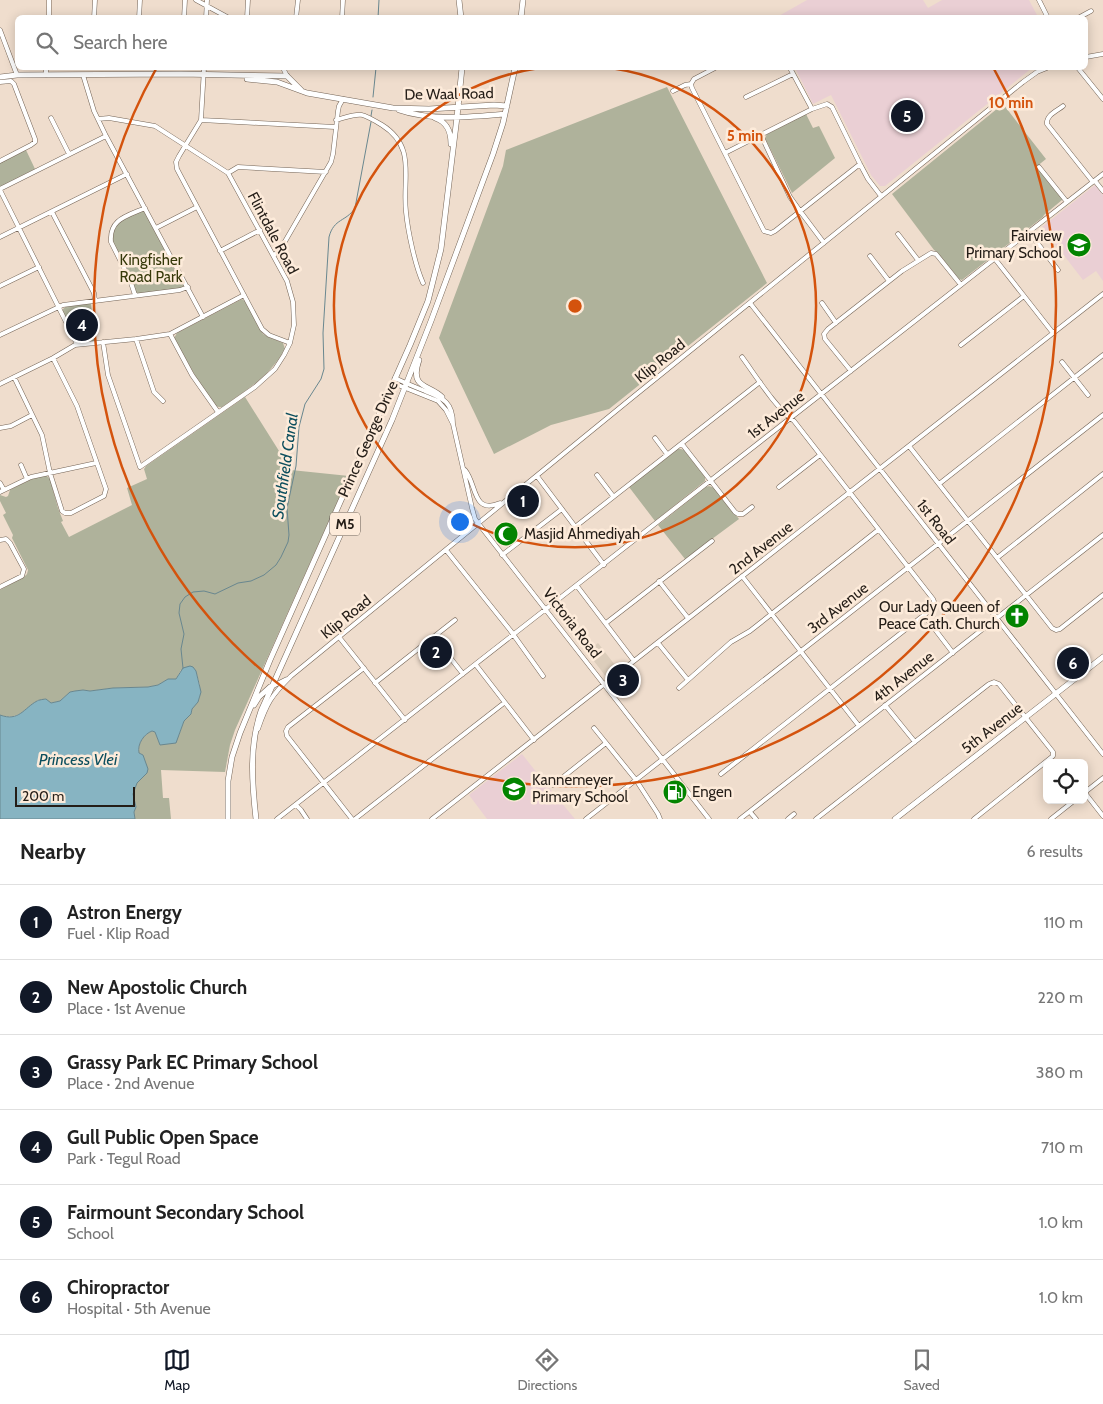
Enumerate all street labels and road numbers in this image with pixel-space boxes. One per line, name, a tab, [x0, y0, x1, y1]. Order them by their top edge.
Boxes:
street label: De Waal Road	[404, 84, 494, 104]
street label: Flintdale Road	[244, 189, 302, 277]
street label: Klip Road	[631, 335, 689, 387]
street label: Prince George Drive	[334, 378, 402, 500]
street label: 1st Avenue	[744, 387, 808, 443]
street label: 1st Road	[913, 496, 959, 548]
road number: M5	[330, 512, 360, 536]
street label: 2nd Avenue	[726, 517, 797, 578]
street label: 3rd Avenue	[804, 579, 872, 637]
street label: Victoria Road	[539, 584, 605, 662]
street label: Klip Road	[317, 591, 375, 643]
street label: 4th Avenue	[869, 647, 937, 707]
street label: 5th Avenue	[958, 698, 1026, 757]

